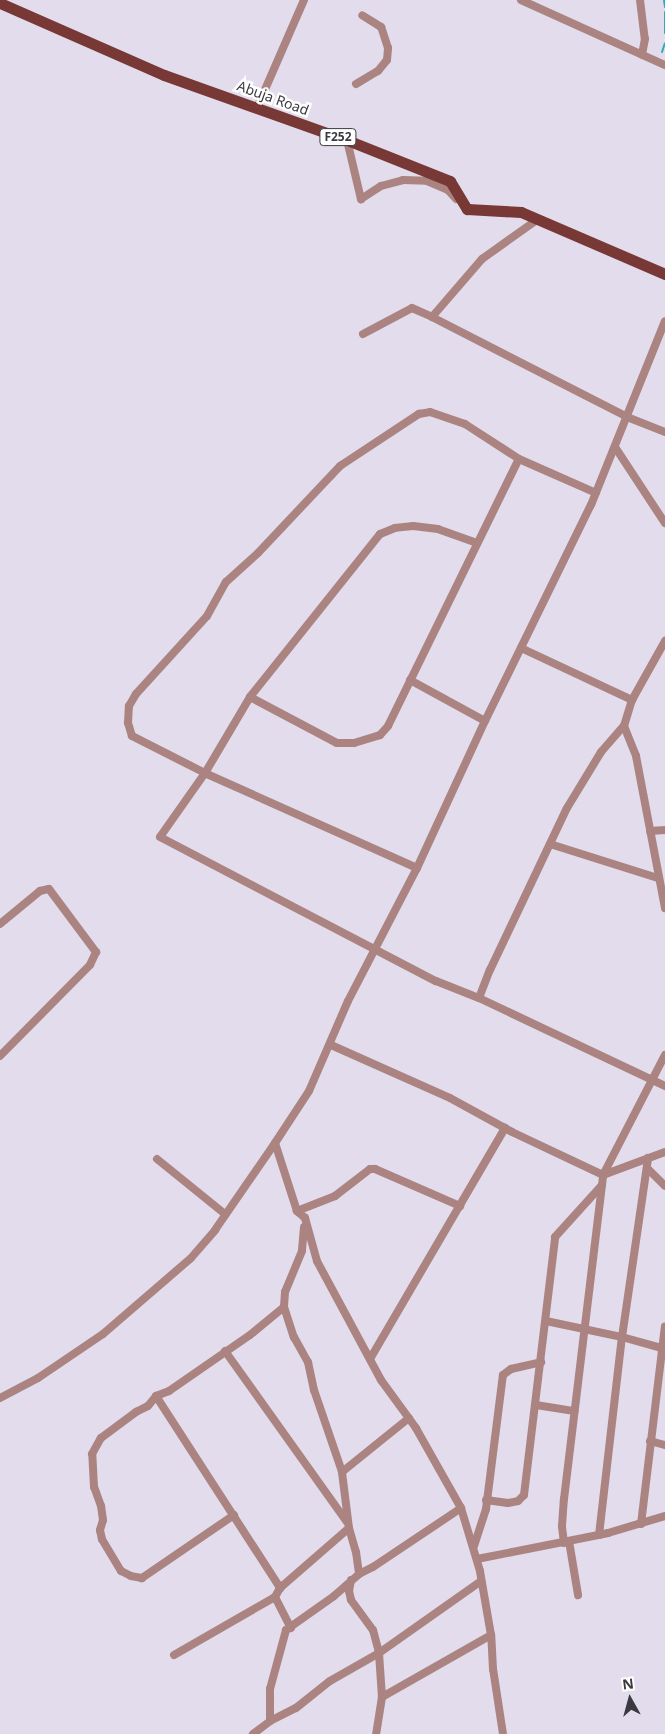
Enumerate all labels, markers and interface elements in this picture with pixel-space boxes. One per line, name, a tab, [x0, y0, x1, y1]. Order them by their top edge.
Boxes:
street label: Abuja Road	[235, 77, 311, 119]
road number: F252	[319, 128, 357, 146]
text: N	[621, 1673, 635, 1694]
north arrow	[605, 1674, 655, 1724]

